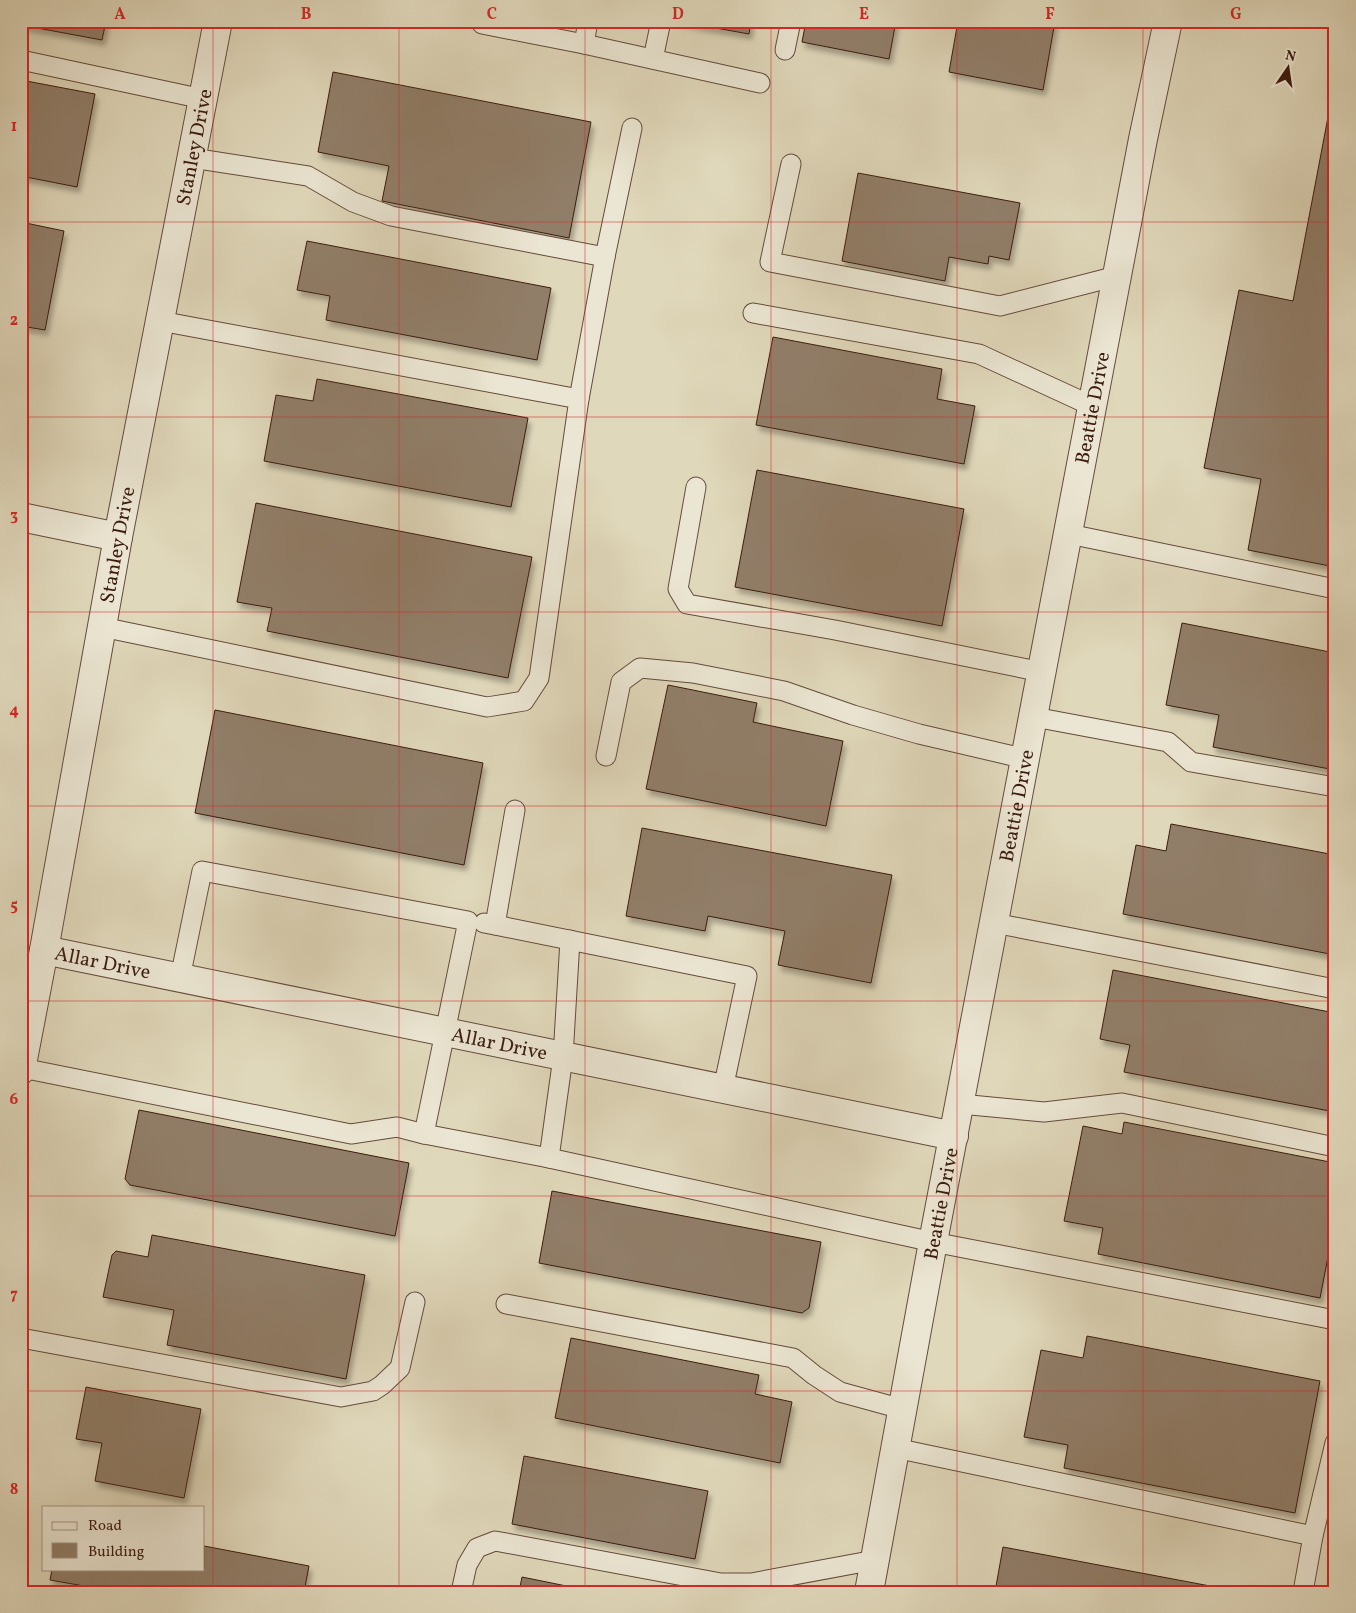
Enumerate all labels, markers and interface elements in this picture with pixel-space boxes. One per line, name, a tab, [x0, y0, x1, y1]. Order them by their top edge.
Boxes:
text: A	[114, 4, 126, 26]
text: B	[301, 4, 312, 26]
text: C	[487, 4, 497, 26]
text: D	[672, 4, 684, 26]
text: E	[859, 4, 869, 26]
text: F	[1045, 4, 1055, 26]
text: G	[1230, 4, 1242, 26]
north arrow	[1264, 42, 1314, 92]
text: N	[1283, 46, 1298, 67]
street label: Stanley Drive	[171, 87, 221, 208]
text: 1	[11, 116, 17, 138]
text: 2	[10, 310, 18, 332]
street label: Beattie Drive	[1069, 350, 1118, 467]
street label: Stanley Drive	[94, 484, 143, 606]
text: 3	[10, 505, 18, 527]
text: 4	[9, 700, 19, 722]
street label: Beattie Drive	[994, 747, 1042, 865]
text: 5	[10, 895, 18, 917]
street label: Allar Drive	[52, 941, 153, 987]
street label: Allar Drive	[449, 1022, 550, 1069]
text: 6	[10, 1089, 19, 1111]
street label: Beattie Drive	[918, 1145, 967, 1262]
text: 7	[10, 1284, 18, 1306]
text: 8	[10, 1479, 18, 1501]
legend	[42, 1506, 205, 1570]
text: Road	[88, 1516, 122, 1537]
text: Building	[88, 1542, 145, 1563]

